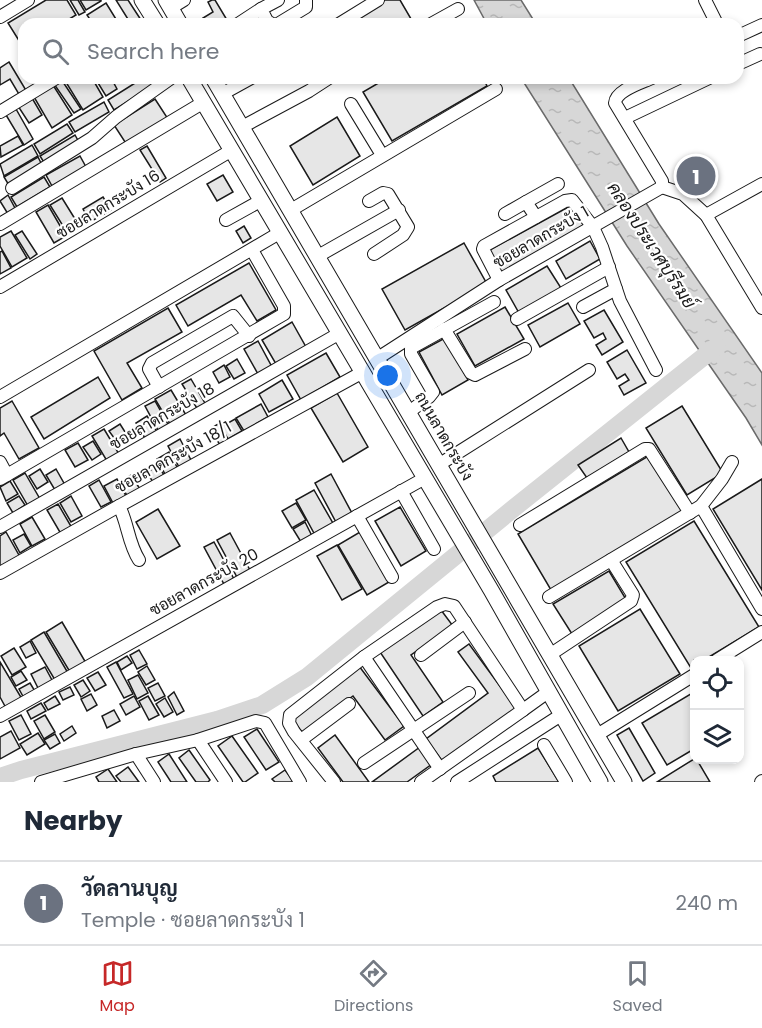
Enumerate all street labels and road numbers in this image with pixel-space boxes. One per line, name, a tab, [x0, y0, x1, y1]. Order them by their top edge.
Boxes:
street label: ซอยลาดกระบัง 16	[52, 164, 164, 244]
street label: ซอยลาดกระบัง 1	[489, 200, 593, 274]
street label: ซอยลาดกระบัง 18	[105, 377, 219, 455]
street label: ถนนลาดกระบัง	[409, 387, 479, 485]
street label: ซอยลาดกระบัง 18/1	[110, 415, 236, 499]
street label: ซอยลาดกระบัง 20	[145, 542, 263, 622]

